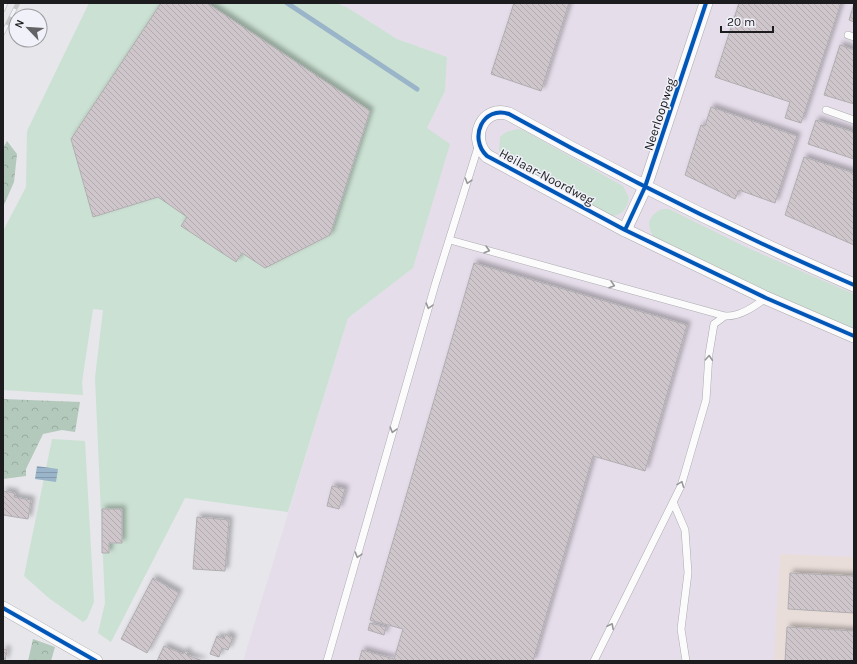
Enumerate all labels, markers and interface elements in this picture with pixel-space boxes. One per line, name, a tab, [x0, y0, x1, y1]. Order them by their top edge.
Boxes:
north arrow	[8, 8, 48, 48]
scale bar	[721, 8, 773, 34]
text: 20 m	[727, 15, 755, 29]
text: N	[12, 18, 27, 30]
street label: Neerloopweg	[641, 75, 679, 153]
street label: Heilaar-Noordweg	[497, 145, 597, 208]
one-way arrow	[464, 178, 473, 185]
one-way arrow	[483, 245, 490, 254]
one-way arrow	[609, 280, 616, 289]
one-way arrow	[425, 302, 434, 309]
one-way arrow	[704, 355, 713, 361]
one-way arrow	[389, 427, 398, 434]
one-way arrow	[677, 481, 685, 488]
one-way arrow	[354, 552, 362, 559]
one-way arrow	[606, 623, 614, 630]

